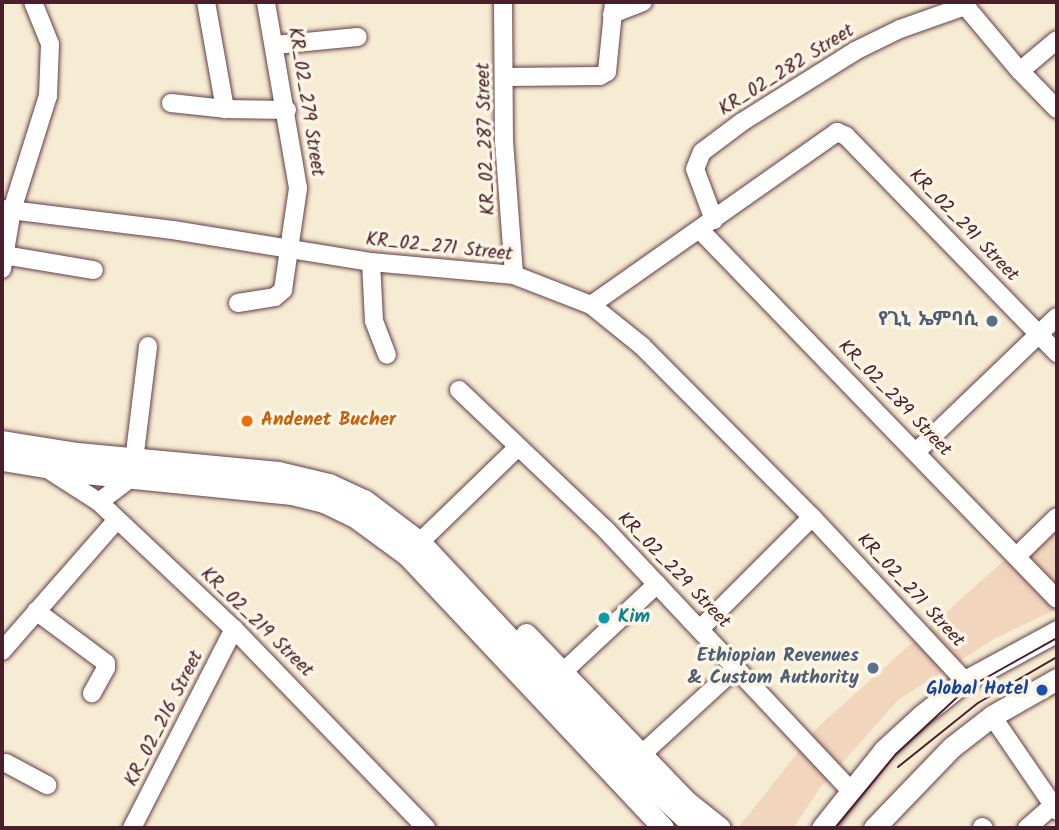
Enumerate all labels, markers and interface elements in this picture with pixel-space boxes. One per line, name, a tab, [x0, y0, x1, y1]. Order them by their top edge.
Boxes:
street label: KR_02_282 Street	[715, 20, 859, 122]
street label: KR_02_279 Street	[282, 26, 328, 178]
street label: KR_02_287 Street	[473, 62, 501, 216]
street label: KR_02_291 Street	[903, 165, 1023, 287]
street label: KR_02_271 Street	[364, 229, 514, 267]
place label: የጊኒ ኤምባሲ	[878, 310, 978, 332]
marker: የጊኒ ኤምባሲ	[984, 313, 1000, 329]
street label: KR_02_289 Street	[832, 336, 956, 462]
place label: Andenet Bucher	[261, 410, 396, 432]
marker: Andenet Bucher	[239, 413, 255, 429]
street label: KR_02_229 Street	[612, 508, 734, 634]
street label: KR_02_271 Street	[851, 529, 969, 653]
street label: KR_02_219 Street	[195, 563, 317, 683]
place label: Kim	[618, 607, 650, 629]
marker: Kim	[596, 610, 612, 626]
place label: Ethiopian Revenues & Custom Authority	[687, 646, 859, 690]
street label: KR_02_216 Street	[121, 647, 209, 791]
marker: Ethiopian Revenues & Custom Authority	[865, 660, 881, 676]
place label: Global Hotel	[926, 679, 1028, 701]
marker: Global Hotel	[1034, 682, 1050, 698]

